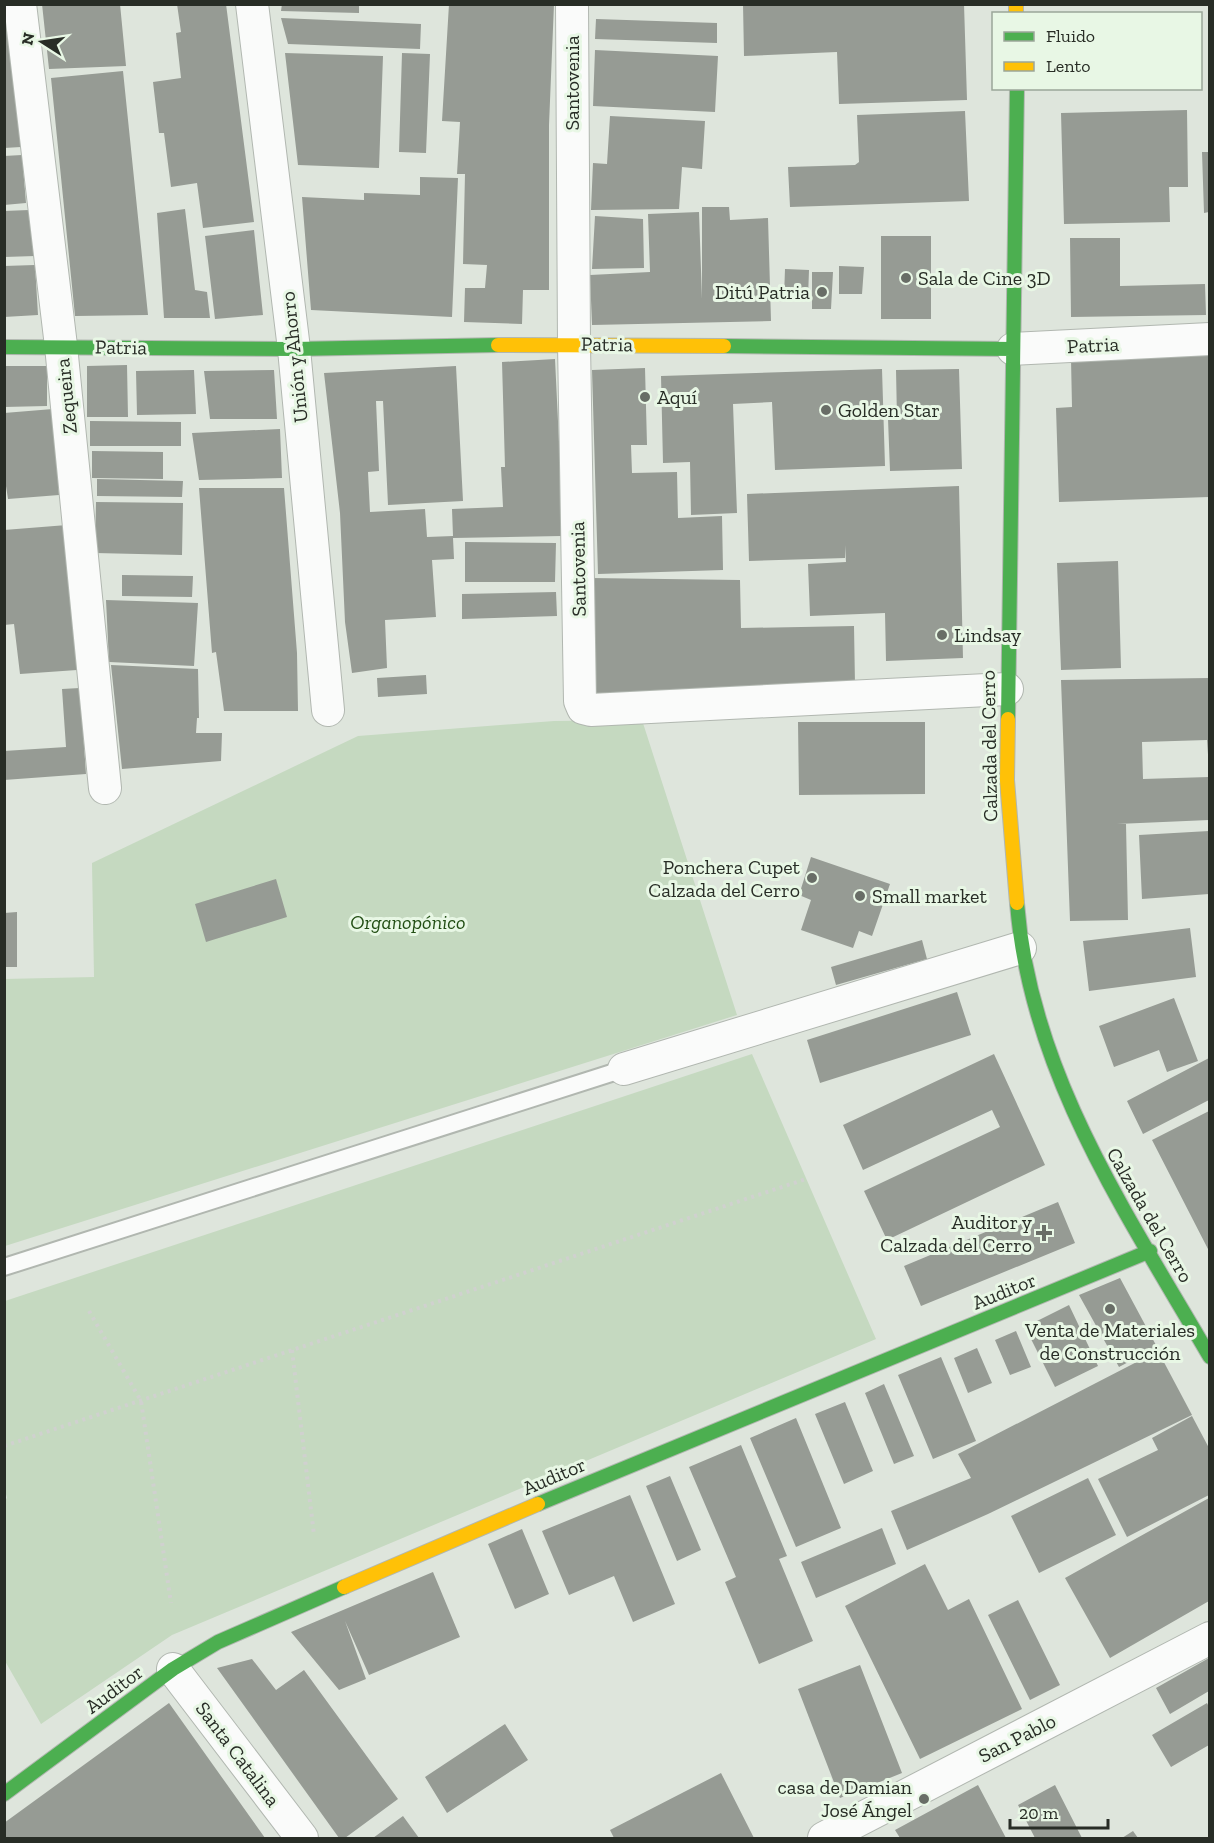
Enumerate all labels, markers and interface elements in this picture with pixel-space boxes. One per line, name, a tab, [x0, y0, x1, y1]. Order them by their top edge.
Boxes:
north arrow	[12, 12, 72, 72]
legend	[992, 12, 1202, 90]
text: Fluido	[1046, 25, 1095, 47]
text: N	[17, 31, 38, 47]
street label: Santovenia	[560, 35, 584, 131]
text: Lento	[1046, 55, 1091, 77]
place label: Sala de Cine 3D	[918, 266, 1051, 290]
marker: Sala de Cine 3D	[899, 271, 913, 285]
place label: Ditú Patria	[715, 280, 810, 304]
marker: Ditú Patria	[815, 285, 829, 299]
street label: Unión y Ahorro	[275, 290, 313, 424]
street label: Patria	[581, 332, 634, 356]
street label: Patria	[1066, 332, 1120, 358]
street label: Patria	[95, 335, 148, 359]
street label: Zequeira	[50, 357, 82, 435]
place label: Aquí	[657, 385, 698, 409]
marker: Aquí	[638, 390, 652, 404]
place label: Golden Star	[838, 398, 940, 422]
marker: Golden Star	[819, 403, 833, 417]
street label: Santovenia	[565, 521, 591, 617]
place label: Lindsay	[954, 623, 1022, 647]
marker: Lindsay	[935, 628, 949, 642]
street label: Calzada del Cerro	[976, 670, 1002, 822]
place label: Ponchera Cupet Calzada del Cerro	[648, 855, 801, 902]
marker: Ponchera Cupet Calzada del Cerro	[805, 871, 819, 885]
place label: Small market	[872, 884, 987, 908]
marker: Small market	[853, 889, 867, 903]
park label: Organopónico	[350, 910, 466, 934]
street label: Calzada del Cerro	[1102, 1143, 1198, 1287]
place label: Auditor y Calzada del Cerro	[880, 1210, 1033, 1257]
marker: Auditor y Calzada del Cerro	[1037, 1226, 1051, 1240]
street label: Auditor	[969, 1267, 1039, 1315]
marker: Venta de Materiales de Construcción	[1103, 1302, 1117, 1316]
place label: Venta de Materiales de Construcción	[1024, 1318, 1195, 1365]
street label: Auditor	[519, 1452, 589, 1500]
street label: Auditor	[80, 1659, 148, 1719]
street label: Santa Catalina	[191, 1697, 285, 1811]
street label: San Pablo	[974, 1708, 1060, 1768]
place label: casa de Damian José Ángel	[778, 1775, 913, 1822]
marker: casa de Damian José Ángel	[917, 1792, 931, 1806]
scale bar	[1010, 1792, 1108, 1830]
text: 20 m	[1019, 1802, 1059, 1824]

